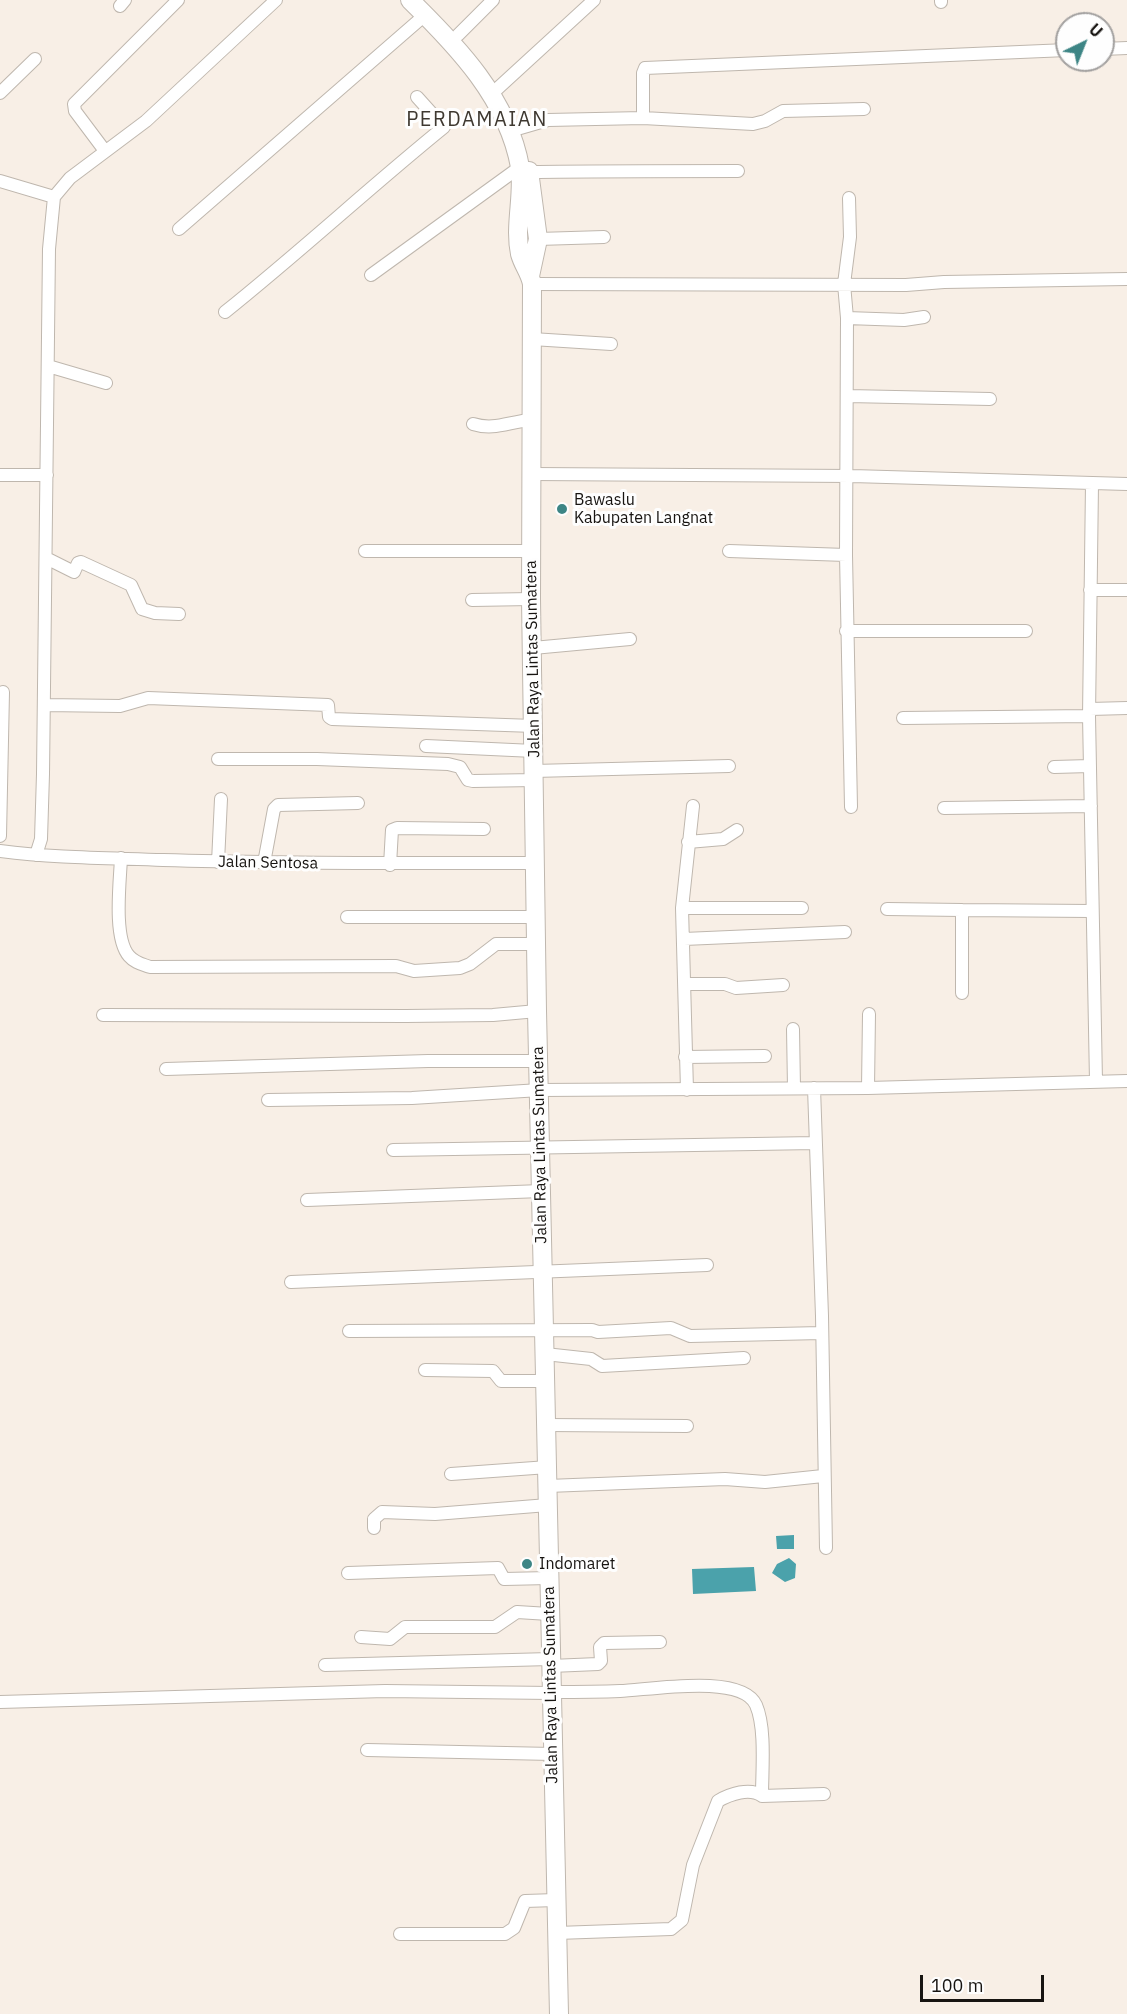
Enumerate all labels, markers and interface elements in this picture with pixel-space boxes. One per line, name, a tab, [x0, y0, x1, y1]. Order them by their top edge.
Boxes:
north arrow	[1055, 12, 1115, 72]
text: U	[1085, 19, 1107, 41]
district label: PERDAMAIAN	[406, 108, 548, 132]
place label: Bawaslu Kabupaten Langnat	[574, 490, 713, 528]
marker: Bawaslu Kabupaten Langnat	[555, 502, 569, 516]
street label: Jalan Raya Lintas Sumatera	[522, 560, 544, 758]
street label: Jalan Sentosa	[218, 853, 318, 873]
street label: Jalan Raya Lintas Sumatera	[529, 1046, 551, 1244]
place label: Indomaret	[539, 1554, 615, 1574]
marker: Indomaret	[520, 1557, 534, 1571]
street label: Jalan Raya Lintas Sumatera	[540, 1586, 562, 1784]
scale bar	[923, 1963, 1048, 2001]
text: 100 m	[931, 1974, 983, 1997]

